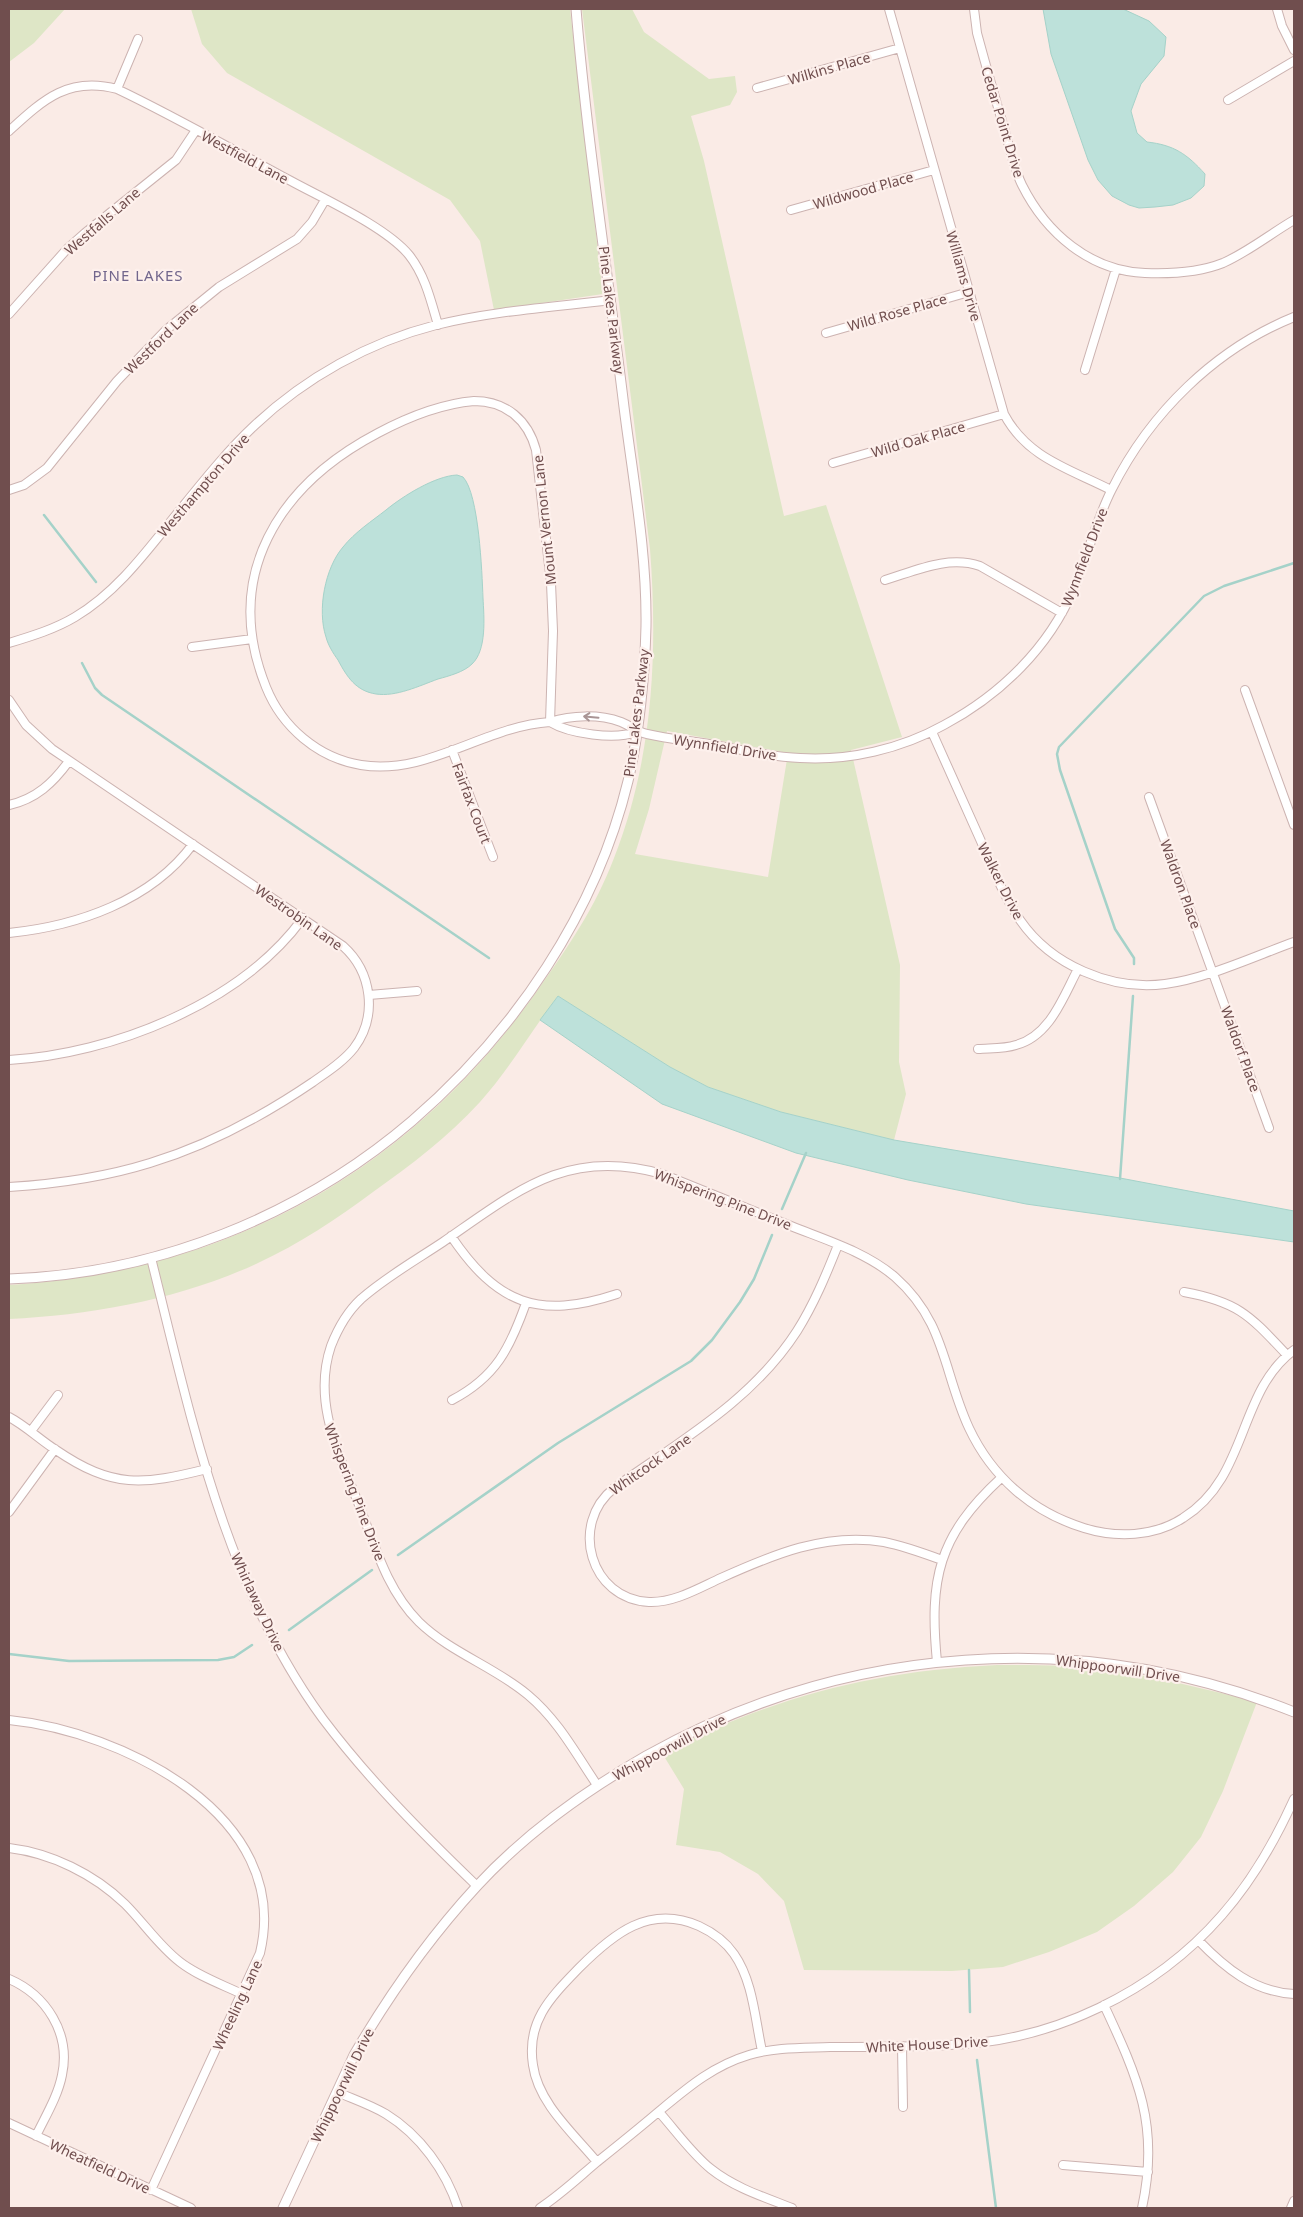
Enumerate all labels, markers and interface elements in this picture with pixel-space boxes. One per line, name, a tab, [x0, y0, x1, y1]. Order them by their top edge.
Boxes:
street label: Wilkins Place	[786, 47, 873, 89]
street label: Cedar Point Drive	[977, 64, 1029, 180]
street label: Westfield Lane	[198, 126, 292, 188]
street label: Wildwood Place	[811, 167, 916, 213]
street label: Westfalls Lane	[60, 183, 144, 259]
street label: Williams Drive	[942, 228, 986, 324]
street label: Pine Lakes Parkway	[595, 245, 629, 376]
district label: PINE LAKES	[92, 265, 184, 285]
street label: Wild Rose Place	[845, 289, 949, 335]
street label: Westford Lane	[120, 298, 202, 378]
street label: Wild Oak Place	[869, 416, 967, 461]
street label: Westhampton Drive	[153, 429, 253, 541]
street label: Mount Vernon Lane	[528, 454, 560, 586]
street label: Wynnfield Drive	[1056, 505, 1112, 609]
street label: Pine Lakes Parkway	[619, 647, 653, 778]
one-way arrow	[583, 712, 599, 722]
street label: Wynnfield Drive	[672, 729, 778, 765]
street label: Fairfax Court	[448, 760, 496, 846]
street label: Waldron Place	[1156, 837, 1206, 931]
street label: Walker Drive	[974, 839, 1028, 923]
street label: Westrobin Lane	[252, 880, 347, 954]
street label: Waldorf Place	[1217, 1003, 1265, 1095]
street label: Whispering Pine Drive	[652, 1164, 795, 1234]
street label: Whispering Pine Drive	[320, 1421, 390, 1564]
street label: Whitcock Lane	[606, 1429, 694, 1499]
street label: Whirlaway Drive	[227, 1550, 289, 1654]
street label: Whippoorwill Drive	[1055, 1650, 1181, 1686]
street label: Whippoorwill Drive	[609, 1709, 729, 1785]
street label: Wheeling Lane	[208, 1957, 266, 2053]
street label: Whippoorwill Drive	[306, 2024, 378, 2145]
street label: White House Drive	[865, 2031, 989, 2057]
street label: Wheatfield Drive	[46, 2134, 154, 2198]

